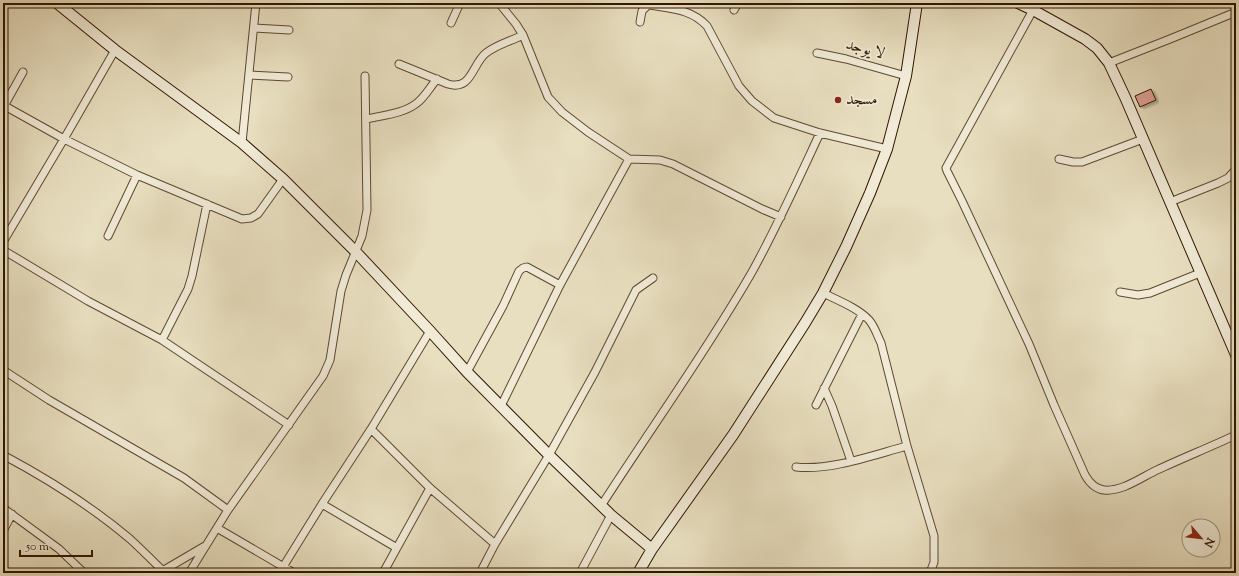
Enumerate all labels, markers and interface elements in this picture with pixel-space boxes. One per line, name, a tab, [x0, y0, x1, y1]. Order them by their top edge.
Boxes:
street label: لا يوجد	[843, 34, 887, 66]
place label: مسجد	[846, 89, 877, 112]
marker: مسجد	[833, 95, 843, 105]
north arrow	[1181, 518, 1221, 558]
scale bar	[20, 532, 92, 558]
text: N	[1200, 534, 1219, 550]
text: 50 m	[25, 538, 49, 556]

